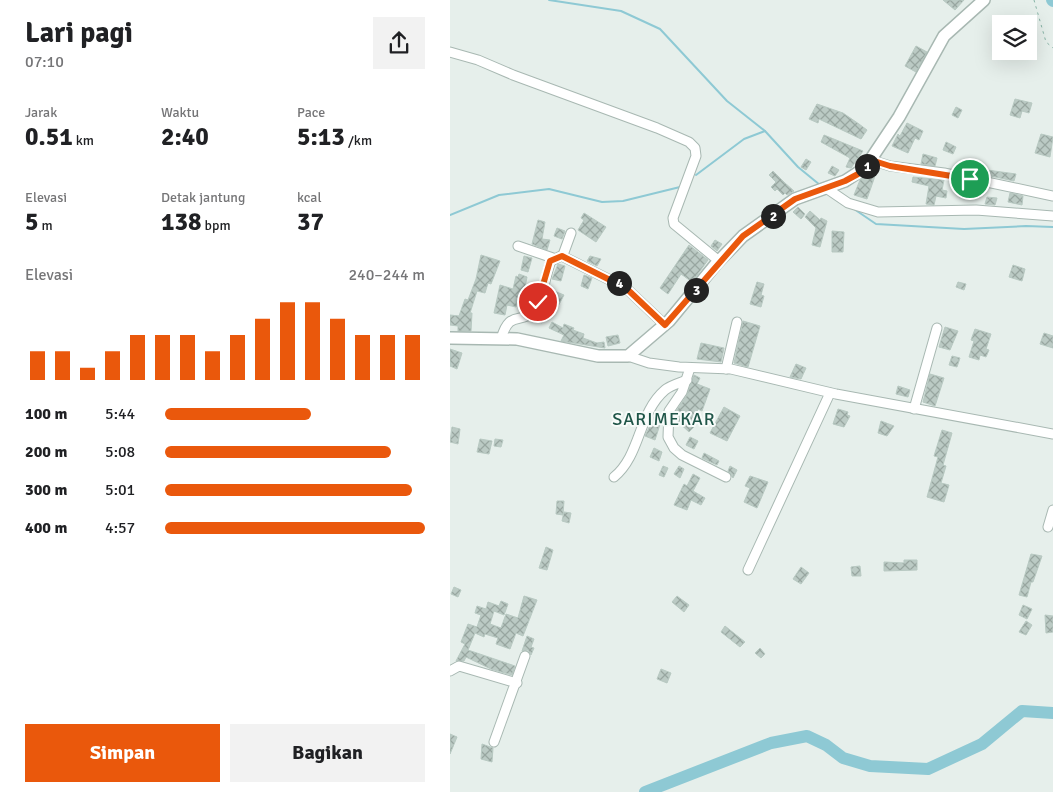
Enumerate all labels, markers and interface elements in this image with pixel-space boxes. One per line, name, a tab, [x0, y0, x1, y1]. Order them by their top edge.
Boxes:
map controls	[992, 15, 1037, 60]
button: layers	[992, 15, 1037, 60]
text: Lari pagi	[25, 16, 133, 50]
button: share	[373, 17, 425, 69]
text: 07:10	[25, 52, 64, 72]
text: Jarak	[25, 104, 57, 121]
text: Waktu	[161, 104, 199, 121]
text: Pace	[297, 104, 325, 121]
text: 0.51	[25, 121, 73, 152]
text: 2:40	[161, 121, 209, 152]
text: 5:13	[297, 121, 345, 152]
text: km	[73, 132, 94, 149]
text: /km	[345, 132, 372, 149]
pin: 1	[854, 154, 880, 178]
text: 1	[864, 158, 871, 175]
pin	[949, 158, 991, 200]
icon: arrive	[956, 165, 984, 193]
text: Elevasi	[25, 189, 67, 206]
text: Detak jantung	[161, 189, 245, 206]
text: kcal	[297, 189, 322, 206]
pin: 2	[760, 204, 786, 228]
text: 5	[25, 206, 39, 237]
text: 138	[161, 206, 202, 237]
text: 37	[297, 206, 324, 237]
text: 2	[770, 208, 777, 225]
text: m	[39, 217, 53, 234]
text: bpm	[202, 217, 231, 234]
text: Elevasi	[25, 265, 73, 285]
text: 240–244 m	[348, 265, 425, 285]
pin: 4	[606, 270, 632, 296]
text: 4	[616, 275, 623, 292]
pin: 3	[684, 278, 708, 302]
pin	[517, 281, 559, 323]
text: 3	[693, 282, 700, 299]
icon: check	[524, 288, 552, 316]
text: 100 m	[25, 404, 67, 424]
text: 5:44	[105, 404, 135, 424]
district label: SARIMEKAR	[612, 408, 716, 430]
text: 200 m	[25, 442, 67, 462]
text: 5:08	[105, 442, 135, 462]
text: 300 m	[25, 480, 67, 500]
text: 5:01	[105, 480, 135, 500]
text: 400 m	[25, 518, 67, 538]
text: 4:57	[105, 518, 135, 538]
button: Simpan	[25, 724, 220, 782]
button: Bagikan	[230, 724, 425, 782]

